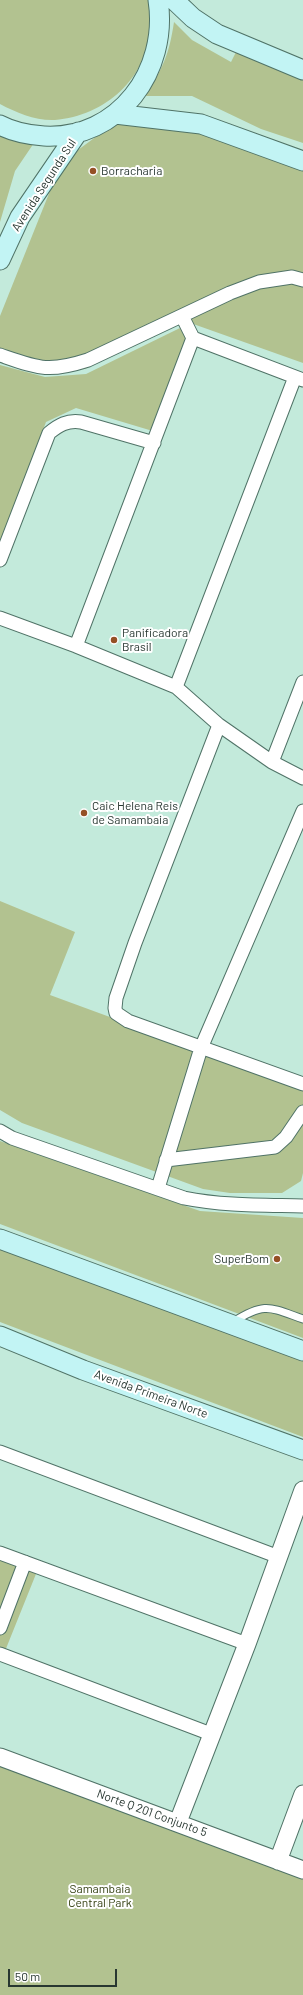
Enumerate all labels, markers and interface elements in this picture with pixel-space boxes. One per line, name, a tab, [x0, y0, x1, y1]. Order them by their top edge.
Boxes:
street label: Avenida Segunda Sul	[9, 136, 79, 234]
place label: Borracharia	[101, 164, 162, 178]
marker: Borracharia	[88, 166, 98, 176]
place label: Panificadora Brasil	[122, 626, 188, 654]
marker: Panificadora Brasil	[109, 635, 119, 645]
place label: Caic Helena Reis de Samambaia	[92, 799, 178, 827]
marker: Caic Helena Reis de Samambaia	[79, 808, 89, 818]
place label: SuperBom	[214, 1252, 269, 1266]
marker: SuperBom	[272, 1254, 282, 1264]
street label: Avenida Primeira Norte	[92, 1367, 210, 1421]
street label: Norte Q 201 Conjunto 5	[95, 1786, 209, 1840]
park label: Samambaia Central Park	[68, 1882, 132, 1910]
scale bar	[10, 1961, 119, 1987]
text: 50 m	[15, 1969, 40, 1983]

